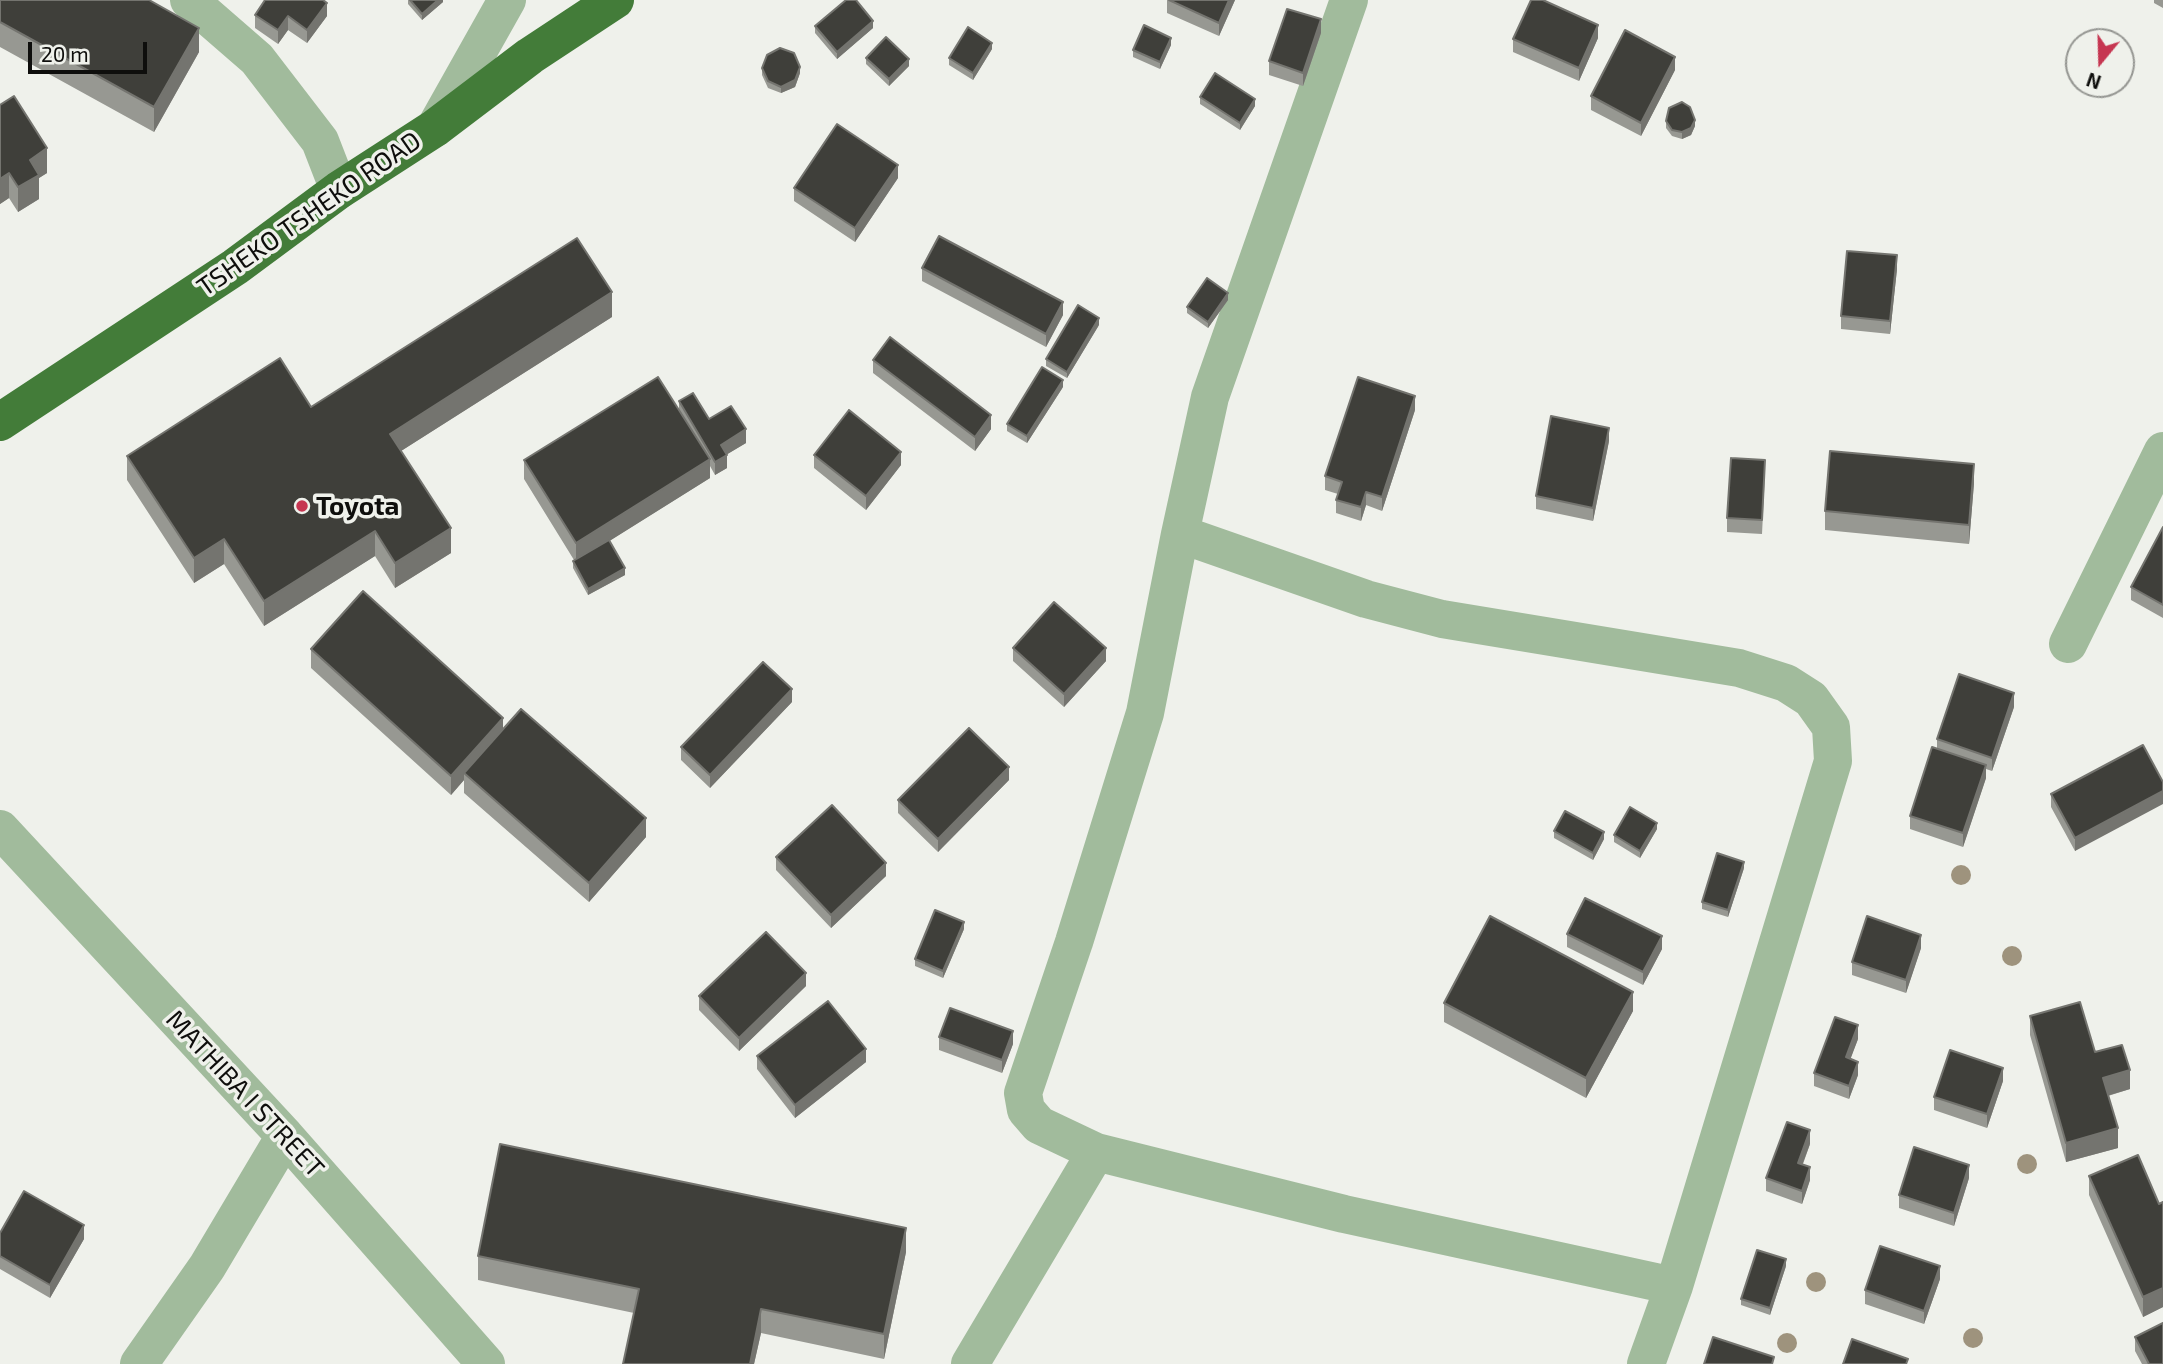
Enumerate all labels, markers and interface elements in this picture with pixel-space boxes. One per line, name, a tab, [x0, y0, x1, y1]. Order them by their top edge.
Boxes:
scale bar	[32, 28, 150, 72]
north arrow	[2065, 28, 2135, 98]
text: 20 m	[41, 41, 89, 66]
text: N	[2083, 68, 2104, 95]
street label: TSHEKO TSHEKO ROAD	[191, 125, 427, 303]
place label: Toyota	[316, 490, 399, 522]
marker: Toyota	[294, 498, 310, 514]
street label: MATHIBA I STREET	[159, 1004, 331, 1184]

